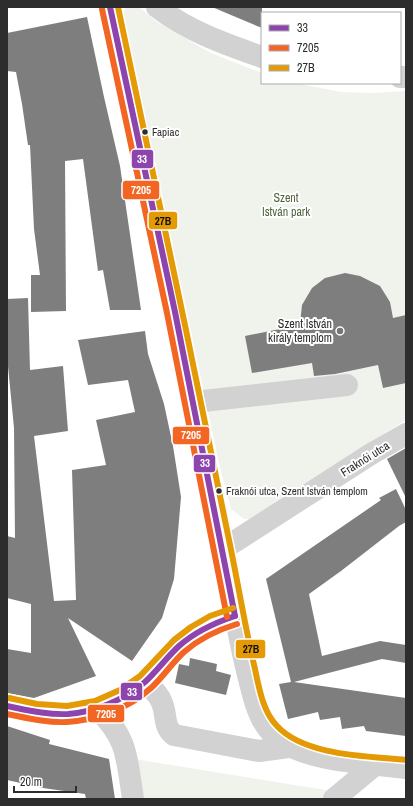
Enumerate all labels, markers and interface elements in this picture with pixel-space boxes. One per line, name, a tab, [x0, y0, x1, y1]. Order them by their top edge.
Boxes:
legend	[261, 12, 401, 84]
text: 33	[297, 20, 308, 36]
text: 7205	[297, 40, 319, 56]
text: 27B	[297, 60, 315, 76]
place label: Fapiac	[152, 125, 180, 139]
marker: Fapiac	[140, 127, 150, 137]
line badge: 33	[131, 149, 154, 169]
text: 33	[137, 152, 147, 166]
line badge: 7205	[122, 180, 160, 200]
text: 7205	[131, 183, 151, 197]
park label: Szent István park	[262, 190, 310, 220]
line badge: 27B	[148, 211, 178, 230]
text: 27B	[155, 214, 172, 228]
place label: Szent István király templom	[268, 316, 332, 346]
marker: Szent István király templom	[335, 326, 345, 336]
line badge: 7205	[172, 426, 210, 445]
text: 7205	[181, 428, 201, 442]
street label: Fraknói utca	[338, 437, 393, 480]
line badge: 33	[193, 454, 216, 473]
text: 33	[200, 456, 210, 470]
place label: Fraknói utca, Szent István templom	[226, 484, 368, 498]
marker: Fraknói utca, Szent István templom	[214, 486, 224, 496]
line badge: 27B	[235, 639, 266, 659]
text: 27B	[243, 642, 260, 656]
line badge: 33	[120, 682, 143, 701]
text: 33	[127, 685, 137, 699]
line badge: 7205	[87, 704, 125, 723]
text: 7205	[96, 707, 116, 721]
scale bar	[14, 768, 76, 794]
text: 20 m	[20, 774, 42, 790]

